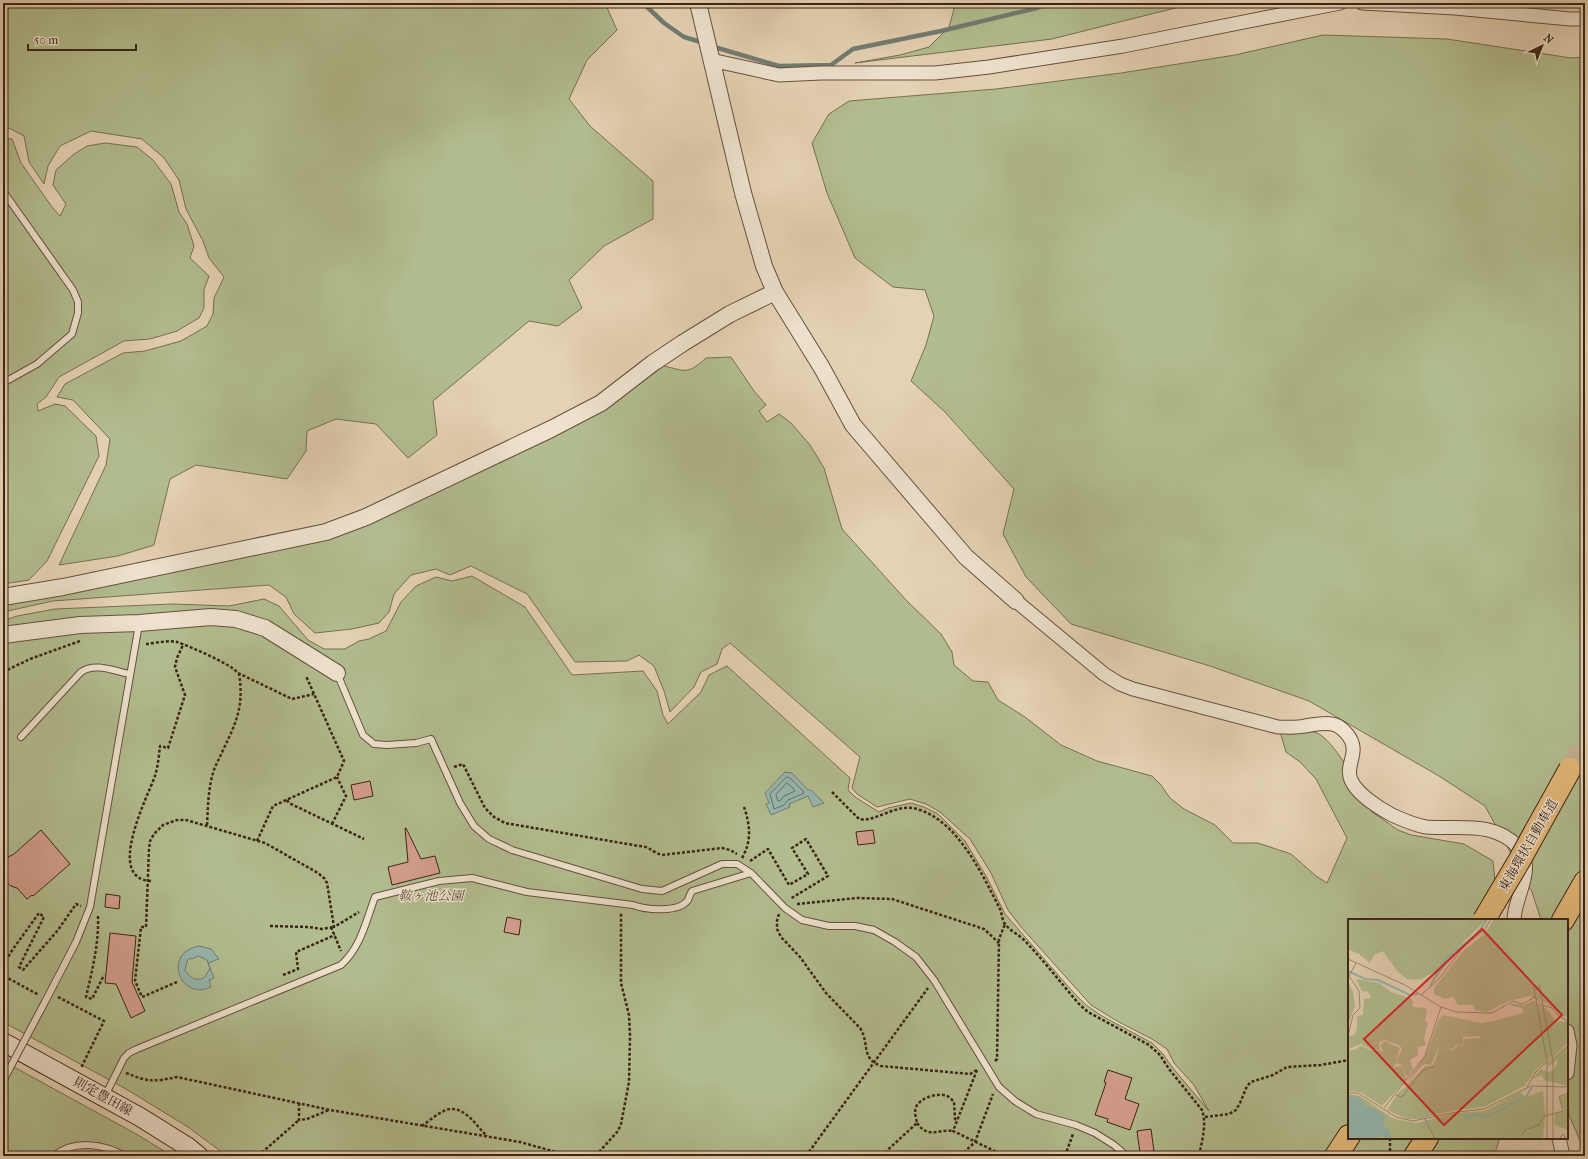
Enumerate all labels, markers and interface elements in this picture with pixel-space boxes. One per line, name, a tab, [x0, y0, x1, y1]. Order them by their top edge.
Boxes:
scale bar	[28, 26, 136, 52]
north arrow	[1522, 26, 1562, 66]
text: N	[1541, 31, 1556, 47]
text: 50 m	[34, 33, 58, 47]
street label: 東海環状自動車道	[1496, 796, 1560, 894]
park label: 鞍ヶ池公園	[398, 888, 465, 903]
inset map	[1348, 919, 1568, 1139]
street label: 則定豊田線	[71, 1074, 135, 1118]

